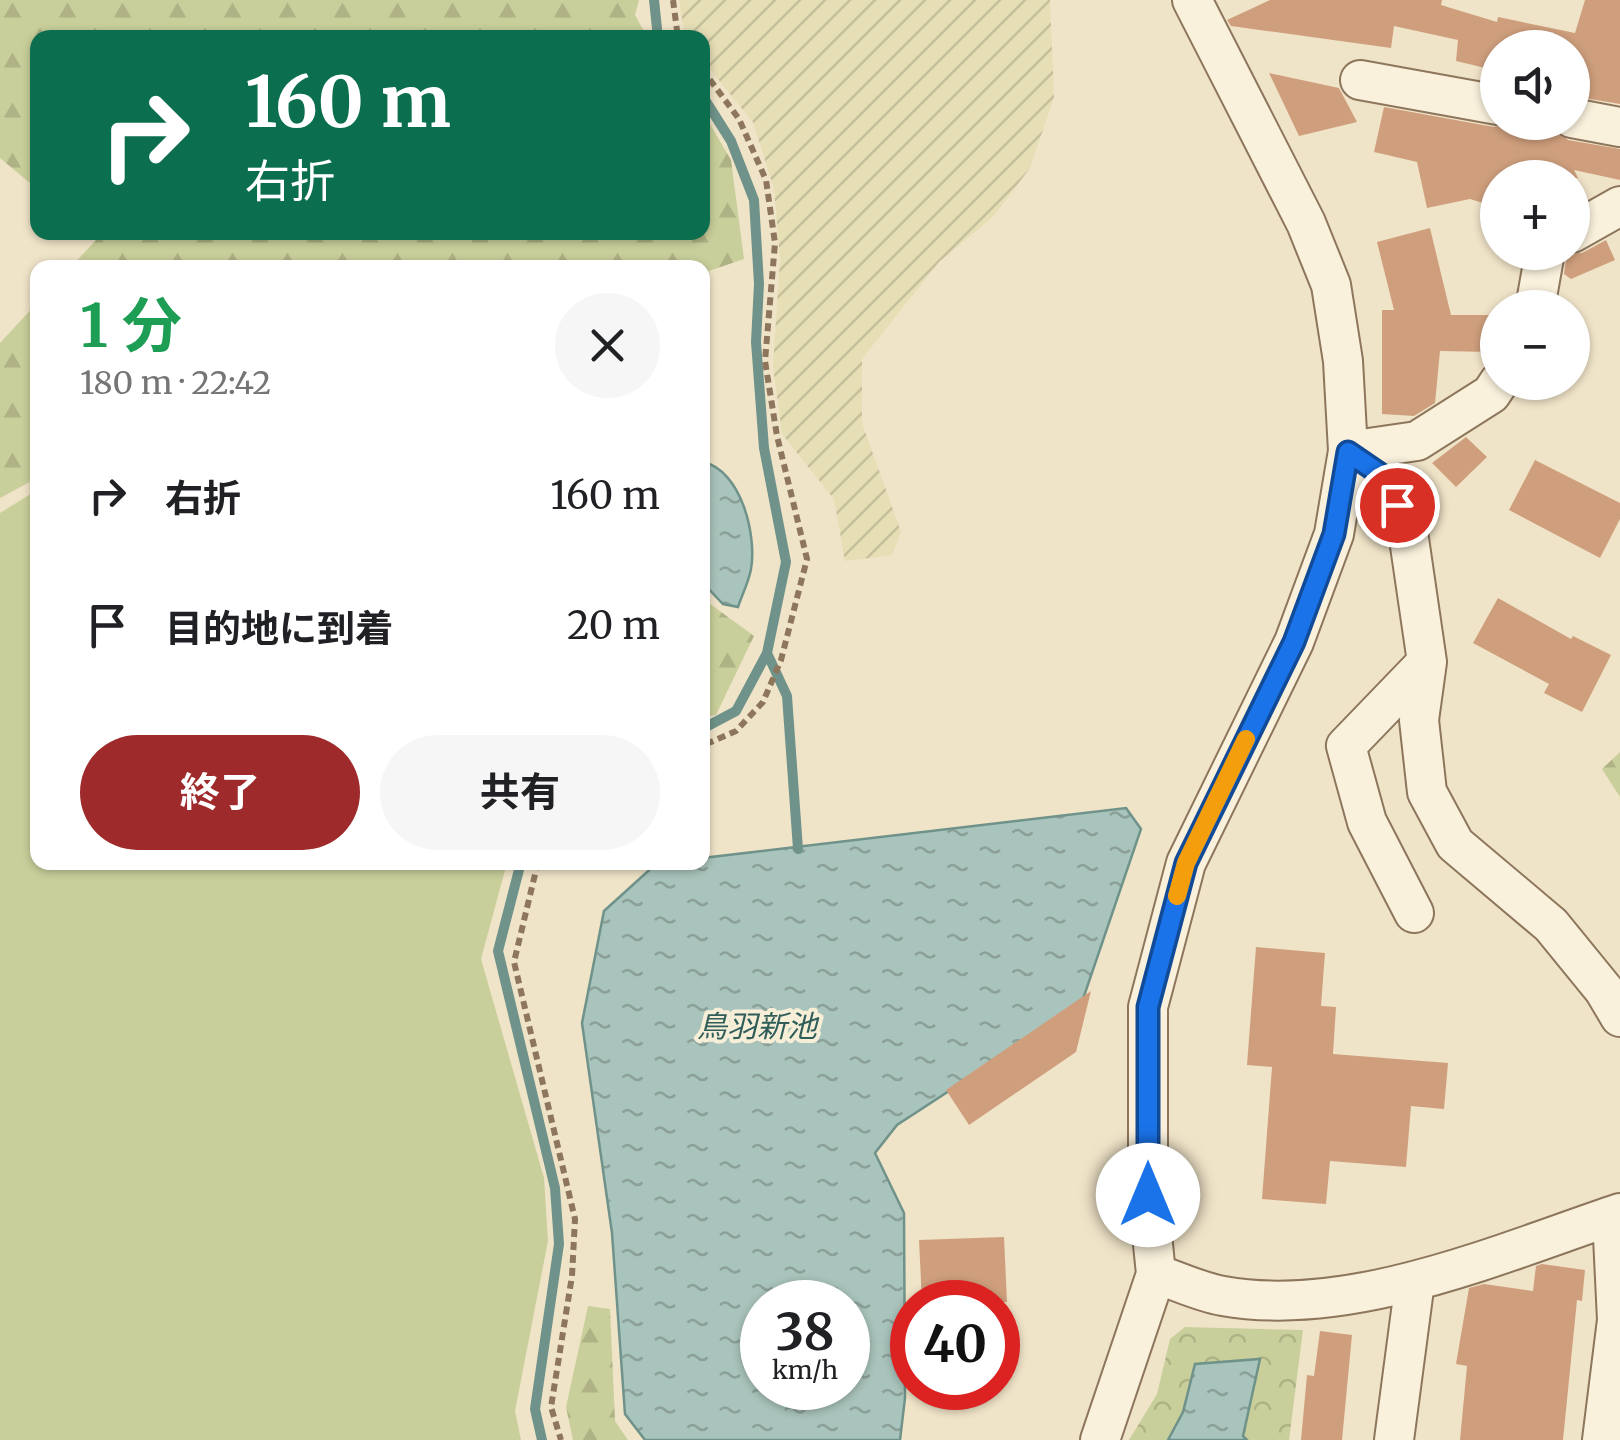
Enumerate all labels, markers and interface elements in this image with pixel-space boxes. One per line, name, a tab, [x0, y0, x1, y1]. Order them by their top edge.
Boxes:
map controls	[1480, 30, 1590, 400]
button: sound	[1480, 30, 1590, 140]
text: 160 m	[245, 58, 451, 146]
icon: right	[80, 70, 210, 200]
text: 右折	[245, 153, 335, 209]
button: +	[1480, 160, 1590, 270]
text: 1 分	[80, 288, 182, 363]
button: −	[1480, 290, 1590, 400]
button: close	[555, 293, 660, 398]
text: 180 m · 22:42	[80, 363, 271, 403]
pin	[1355, 463, 1440, 548]
icon: right	[80, 468, 135, 523]
text: 160 m	[550, 472, 660, 519]
text: 右折	[165, 475, 241, 522]
icon: arrive	[1370, 478, 1425, 533]
icon: arrive	[80, 598, 135, 653]
text: 20 m	[567, 602, 660, 649]
text: 目的地に到着	[165, 605, 393, 652]
button: 終了	[80, 735, 360, 850]
button: 共有	[380, 735, 660, 850]
water label: 鳥羽新池	[697, 1007, 820, 1045]
position arrow	[1096, 1143, 1200, 1247]
speed limit sign: 40	[890, 1280, 1020, 1410]
text: 38	[775, 1301, 835, 1364]
text: km/h	[772, 1354, 838, 1386]

